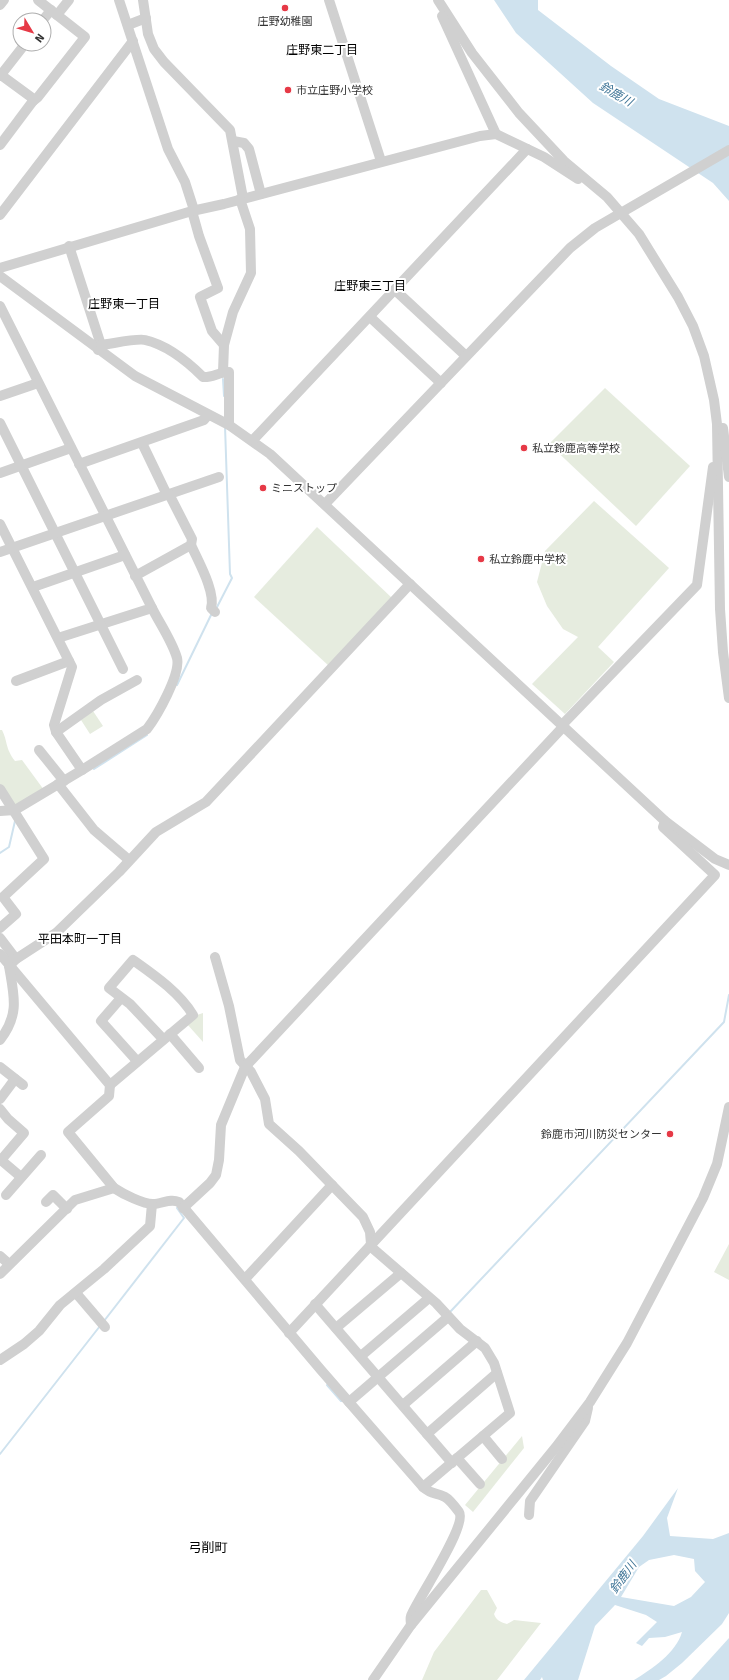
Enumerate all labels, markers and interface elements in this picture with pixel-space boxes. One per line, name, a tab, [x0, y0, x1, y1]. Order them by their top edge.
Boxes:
marker: 庄野幼稚園	[280, 3, 290, 13]
north arrow	[12, 12, 52, 52]
place label: 庄野幼稚園	[258, 15, 313, 28]
text: N	[32, 31, 47, 45]
district label: 庄野東二丁目	[286, 43, 358, 58]
water label: 鈴鹿川	[596, 79, 637, 111]
place label: 市立庄野小学校	[296, 84, 373, 97]
marker: 市立庄野小学校	[283, 85, 293, 95]
district label: 庄野東三丁目	[334, 279, 406, 294]
district label: 庄野東一丁目	[88, 297, 160, 312]
place label: 私立鈴鹿高等学校	[532, 442, 620, 455]
marker: 私立鈴鹿高等学校	[519, 443, 529, 453]
place label: ミニストップ	[271, 482, 337, 495]
marker: ミニストップ	[258, 483, 268, 493]
place label: 私立鈴鹿中学校	[489, 553, 566, 566]
marker: 私立鈴鹿中学校	[476, 554, 486, 564]
district label: 平田本町一丁目	[38, 932, 122, 947]
place label: 鈴鹿市河川防災センター	[541, 1128, 662, 1141]
marker: 鈴鹿市河川防災センター	[665, 1129, 675, 1139]
district label: 弓削町	[188, 1540, 228, 1556]
water label: 鈴鹿川	[607, 1557, 641, 1596]

